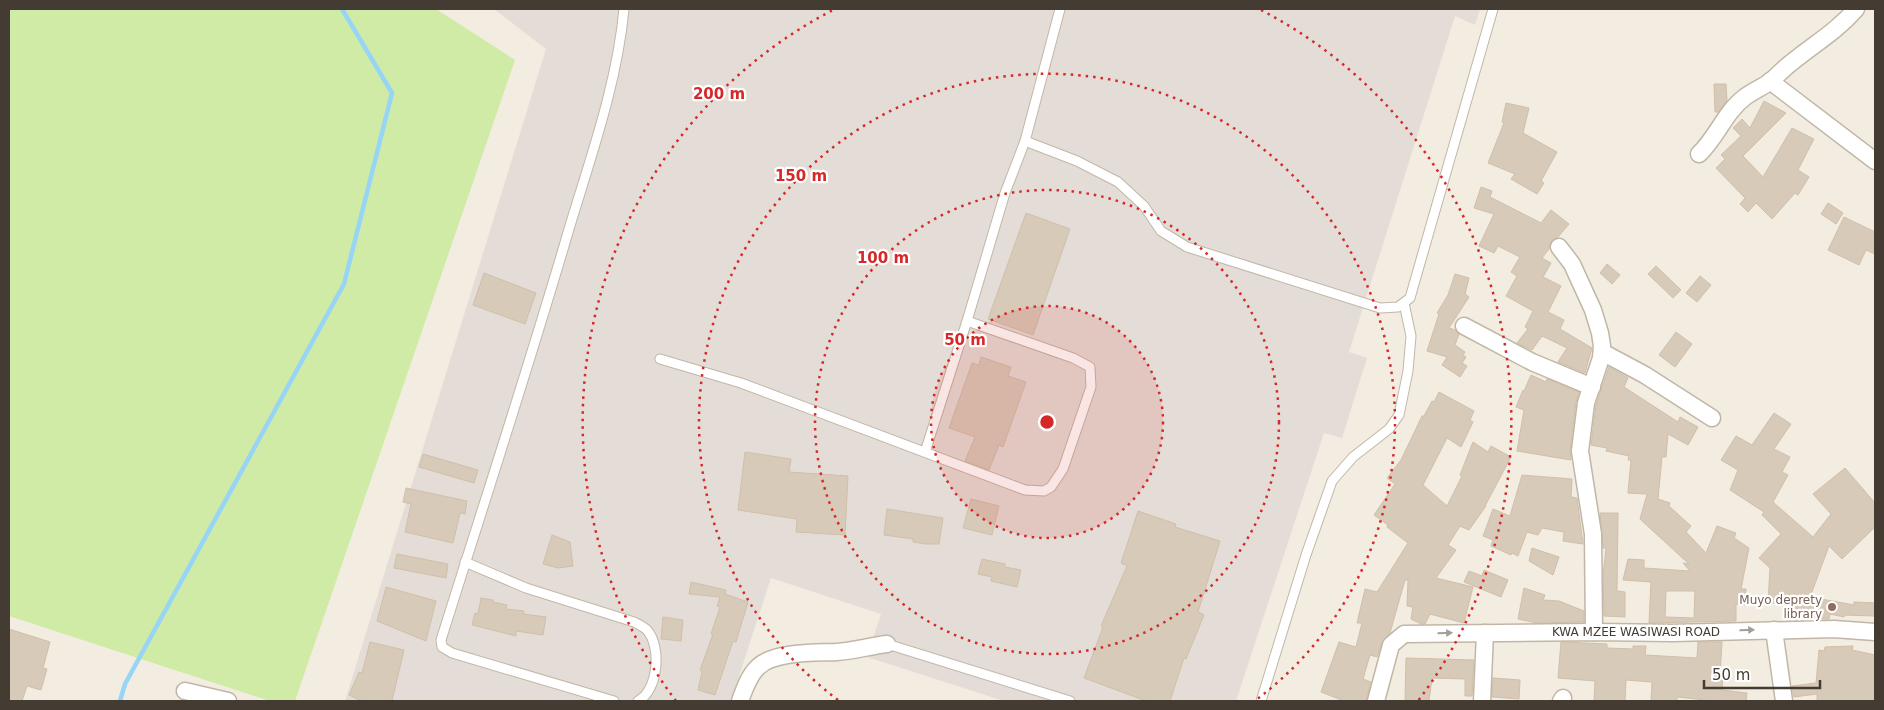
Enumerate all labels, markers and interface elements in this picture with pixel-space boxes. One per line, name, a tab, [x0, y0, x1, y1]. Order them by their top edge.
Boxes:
text: 200 m	[693, 85, 745, 103]
text: 150 m	[775, 167, 827, 185]
text: 100 m	[857, 249, 909, 267]
text: 50 m	[944, 331, 986, 349]
centre of rings	[1038, 413, 1056, 431]
place label: Muyo deprety library	[1739, 593, 1822, 621]
marker: Muyo deprety library	[1826, 601, 1838, 613]
street label: KWA MZEE WASIWASI ROAD	[1552, 625, 1720, 639]
one-way arrow	[1739, 626, 1755, 634]
one-way arrow	[1437, 629, 1453, 637]
scale bar	[1704, 658, 1820, 690]
text: 50 m	[1712, 666, 1750, 684]

